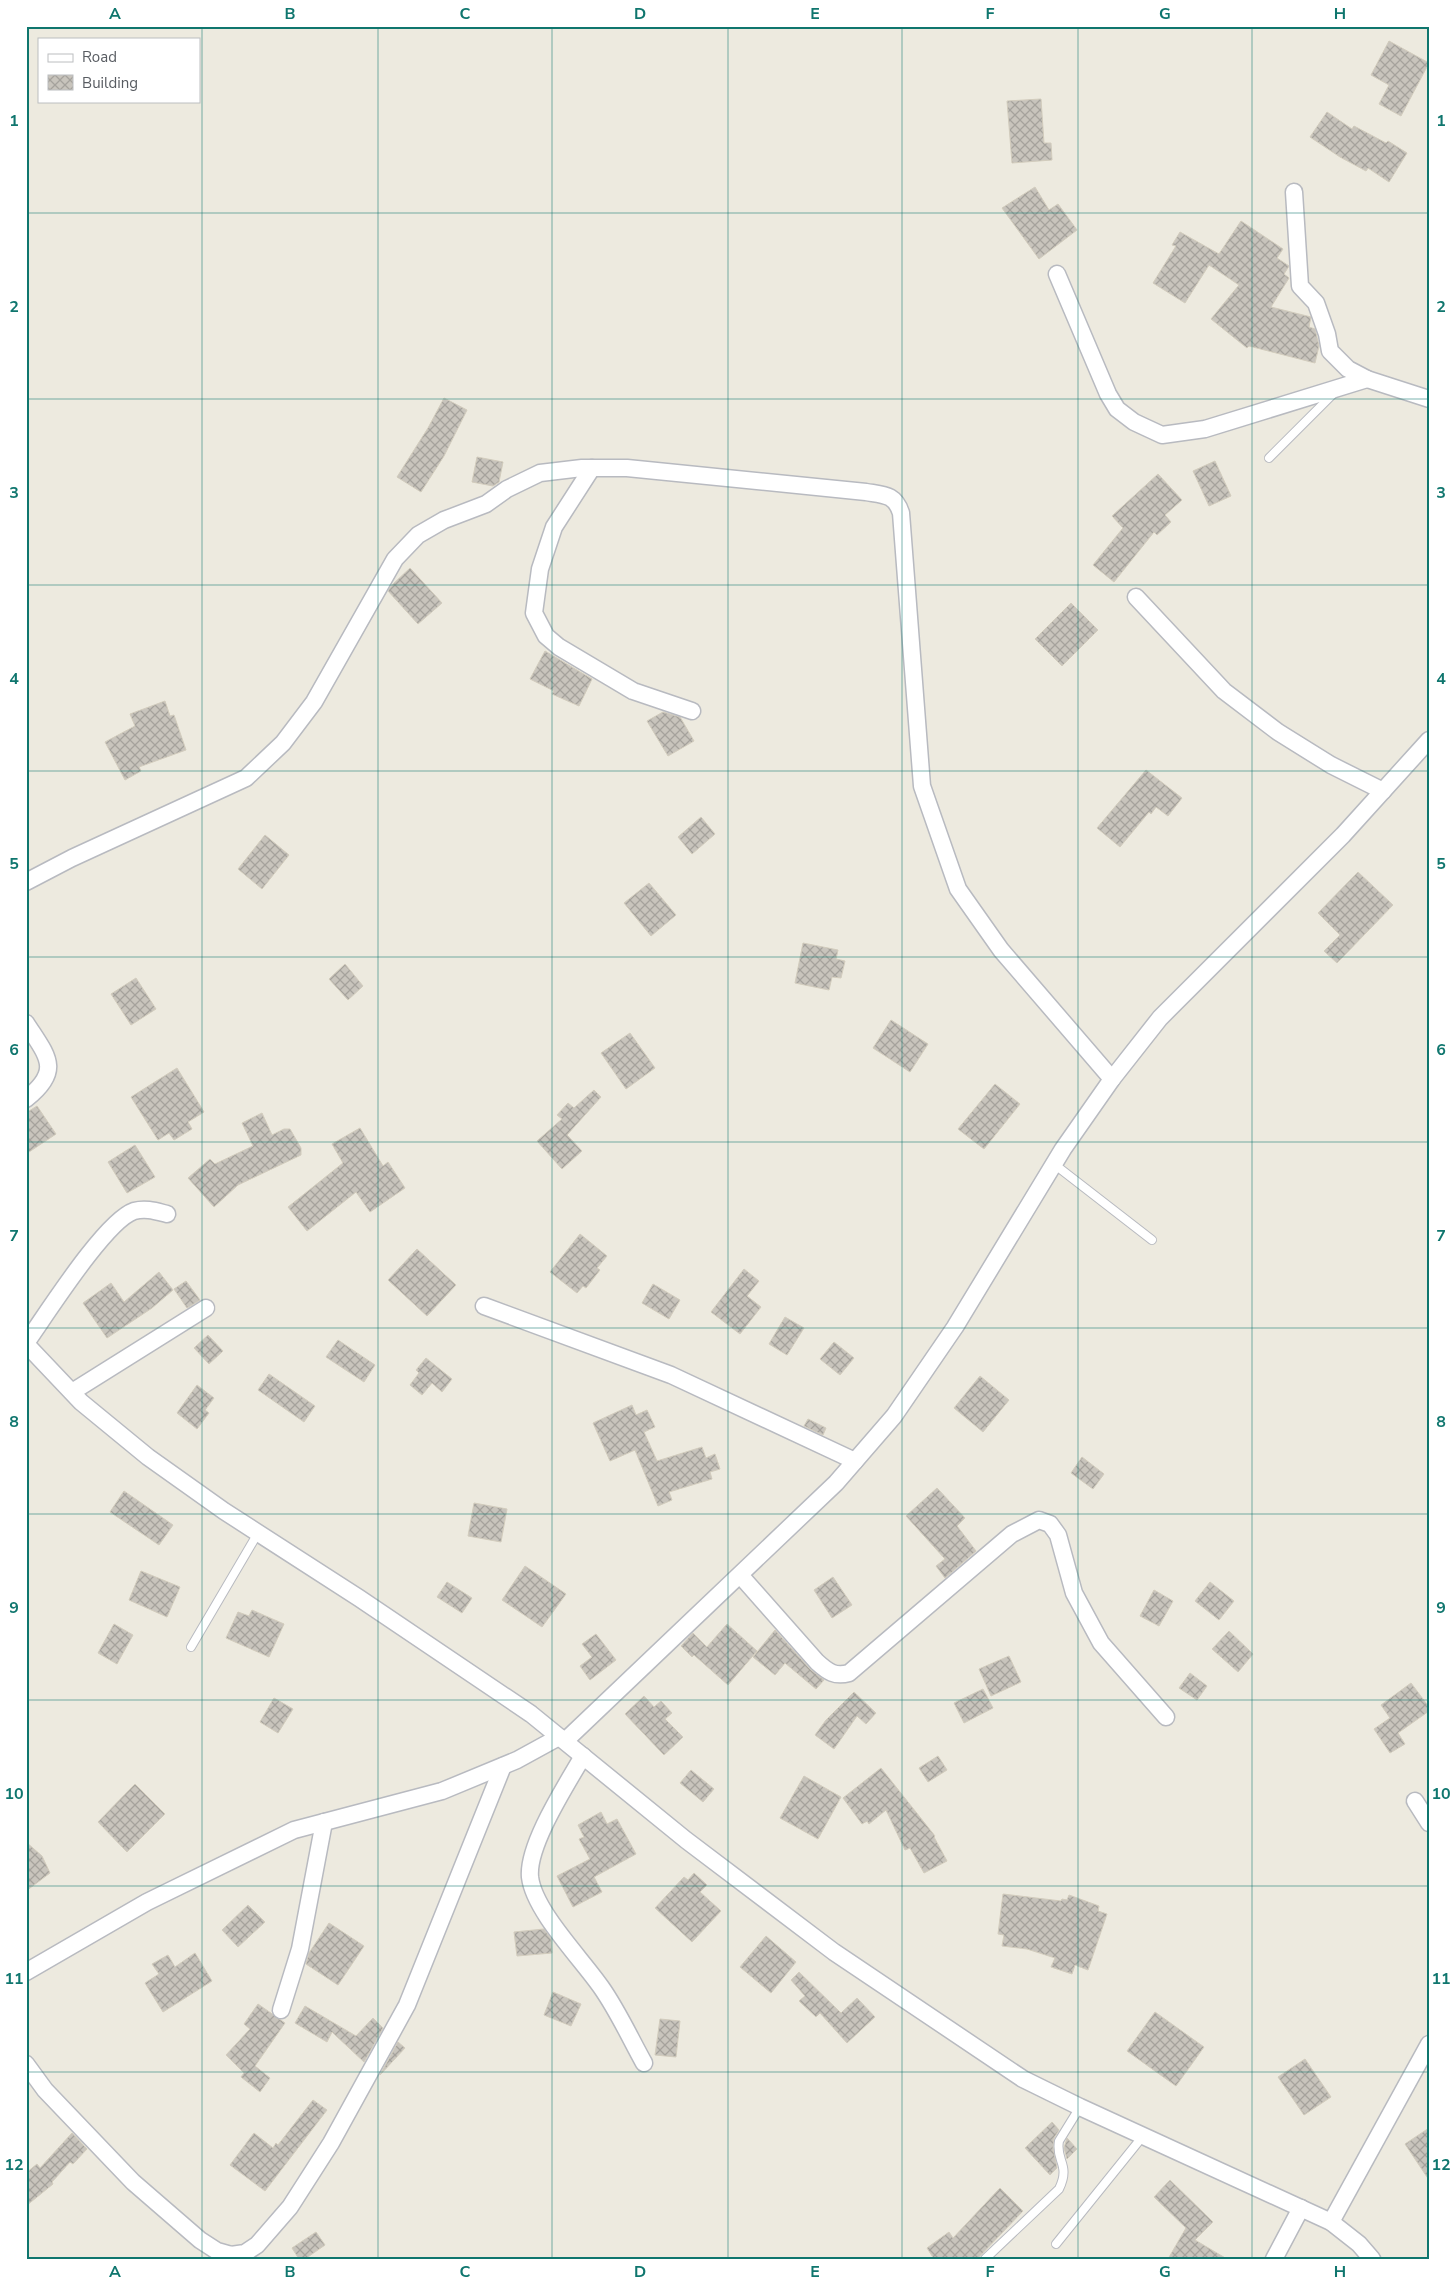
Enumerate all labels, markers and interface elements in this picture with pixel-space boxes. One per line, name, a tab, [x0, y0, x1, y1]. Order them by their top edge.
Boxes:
text: A	[109, 3, 121, 25]
text: B	[284, 3, 296, 25]
text: C	[460, 3, 471, 25]
text: D	[634, 3, 646, 25]
text: E	[810, 3, 820, 25]
text: F	[986, 3, 995, 25]
text: G	[1159, 3, 1171, 25]
text: H	[1334, 3, 1346, 25]
legend	[38, 38, 200, 102]
text: Road	[82, 47, 117, 67]
text: Building	[82, 73, 138, 93]
text: 1	[9, 110, 19, 132]
text: 1	[1436, 110, 1446, 132]
text: 2	[9, 296, 19, 318]
text: 2	[1436, 296, 1446, 318]
text: 3	[9, 482, 19, 504]
text: 3	[1436, 482, 1446, 504]
text: 4	[9, 668, 19, 690]
text: 4	[1436, 668, 1446, 690]
text: 5	[9, 853, 19, 875]
text: 5	[1436, 853, 1446, 875]
text: 6	[9, 1039, 19, 1061]
text: 6	[1436, 1039, 1446, 1061]
text: 7	[9, 1225, 19, 1247]
text: 7	[1436, 1225, 1446, 1247]
text: 8	[9, 1411, 19, 1433]
text: 8	[1436, 1411, 1446, 1433]
text: 9	[9, 1597, 19, 1619]
text: 9	[1436, 1597, 1446, 1619]
text: 10	[4, 1783, 24, 1805]
text: 10	[1431, 1783, 1451, 1805]
text: 11	[4, 1968, 24, 1990]
text: 11	[1431, 1968, 1451, 1990]
text: 12	[4, 2154, 24, 2176]
text: 12	[1431, 2154, 1451, 2176]
text: A	[109, 2261, 121, 2283]
text: B	[284, 2261, 296, 2283]
text: C	[460, 2261, 471, 2283]
text: D	[634, 2261, 646, 2283]
text: E	[810, 2261, 820, 2283]
text: F	[986, 2261, 995, 2283]
text: G	[1159, 2261, 1171, 2283]
text: H	[1334, 2261, 1346, 2283]

